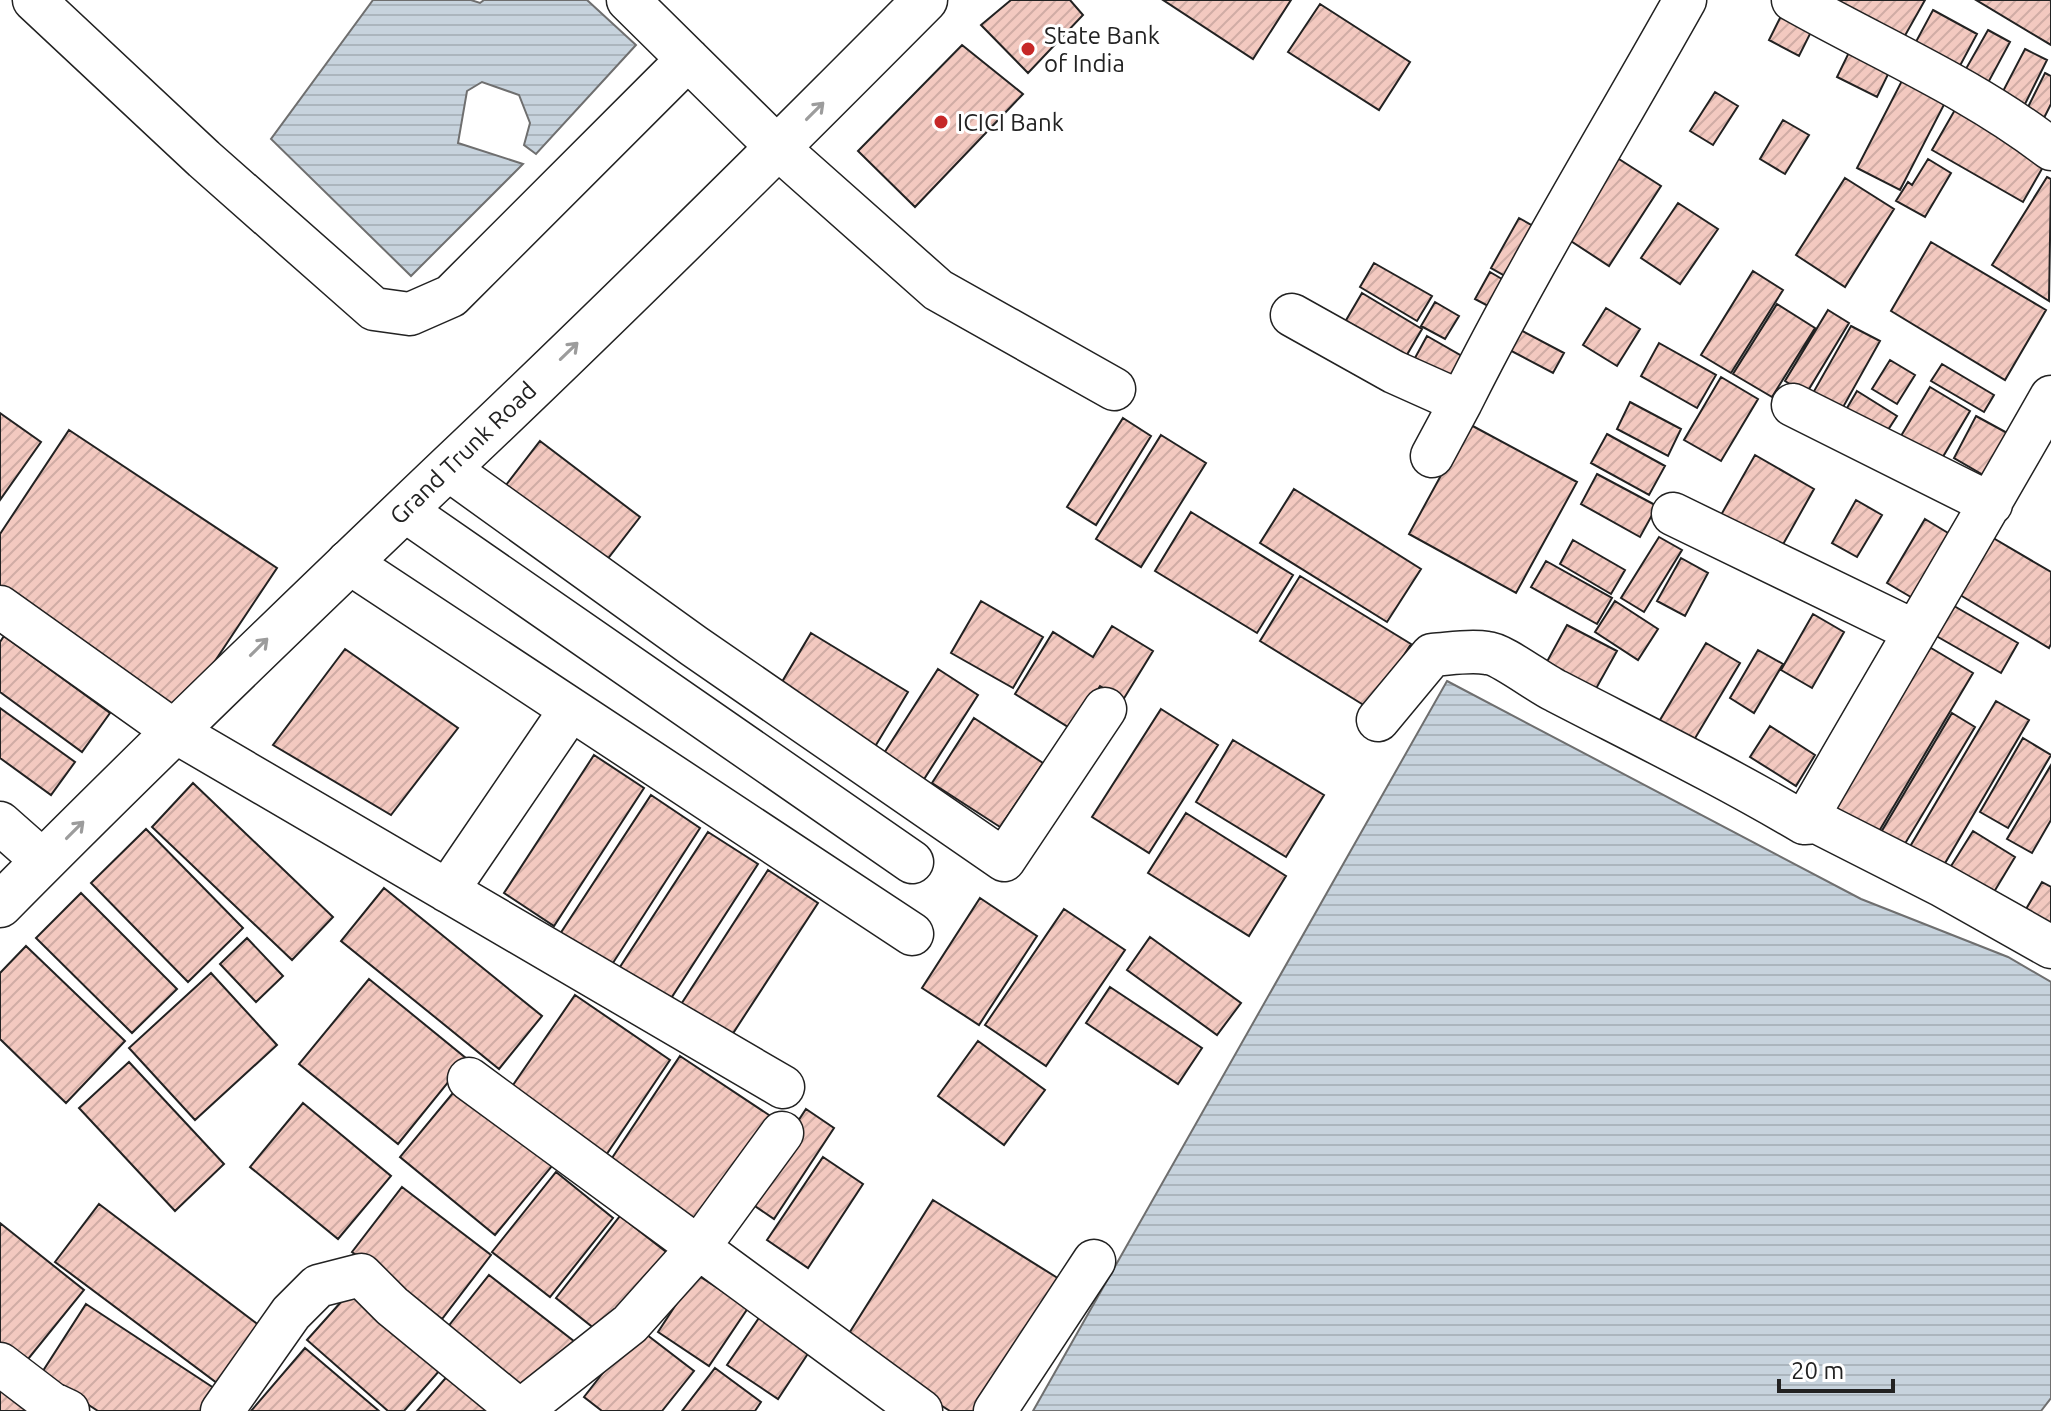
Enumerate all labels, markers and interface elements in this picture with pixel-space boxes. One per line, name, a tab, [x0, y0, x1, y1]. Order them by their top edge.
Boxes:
place label: State Bank of India	[1044, 22, 1160, 77]
marker: State Bank of India	[1019, 40, 1037, 58]
one-way arrow	[805, 102, 824, 121]
place label: ICICI Bank	[957, 109, 1064, 136]
marker: ICICI Bank	[932, 113, 950, 131]
one-way arrow	[559, 342, 578, 361]
street label: Grand Trunk Road	[384, 376, 542, 530]
one-way arrow	[250, 637, 269, 657]
one-way arrow	[65, 821, 84, 840]
scale bar	[1779, 1343, 1893, 1393]
text: 20 m	[1791, 1357, 1844, 1384]

